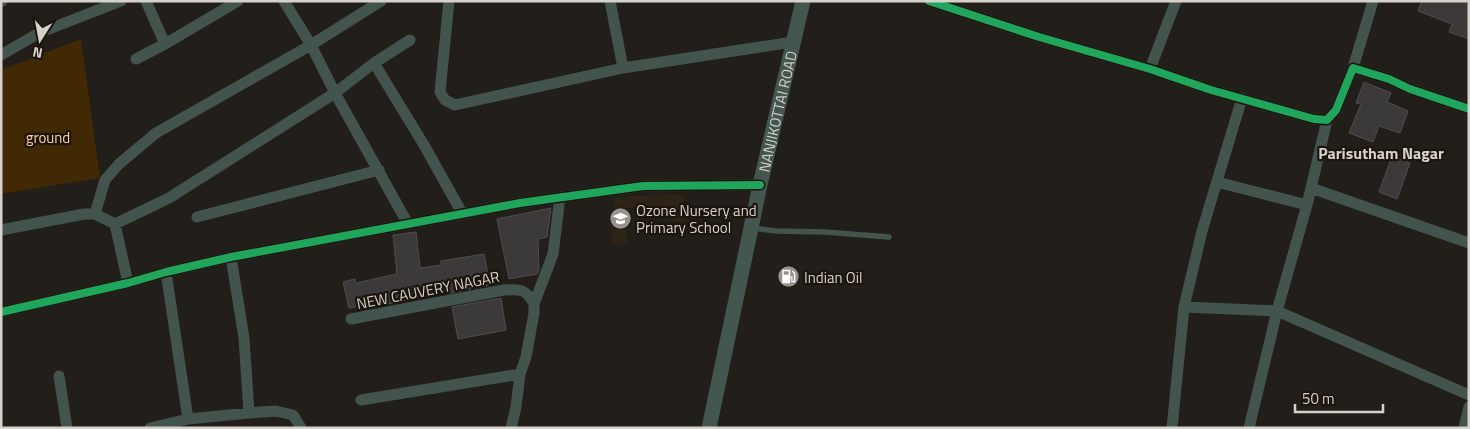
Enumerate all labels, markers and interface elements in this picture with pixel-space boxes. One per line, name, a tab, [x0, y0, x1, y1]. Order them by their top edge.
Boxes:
north arrow	[15, 15, 65, 65]
text: N	[31, 42, 44, 64]
street label: NANJIKOTTAI ROAD	[752, 48, 803, 174]
park label: ground	[26, 126, 70, 149]
district label: Parisutham Nagar	[1318, 141, 1444, 165]
place label: Ozone Nursery and Primary School	[636, 199, 757, 239]
school or university icon: Ozone Nursery and Primary School	[608, 207, 632, 231]
street label: NEW CAUVERY NAGAR	[354, 265, 502, 315]
fuel station icon: Indian Oil	[776, 265, 800, 289]
place label: Indian Oil	[804, 266, 863, 289]
scale bar	[1295, 382, 1382, 414]
text: 50 m	[1302, 387, 1335, 410]

